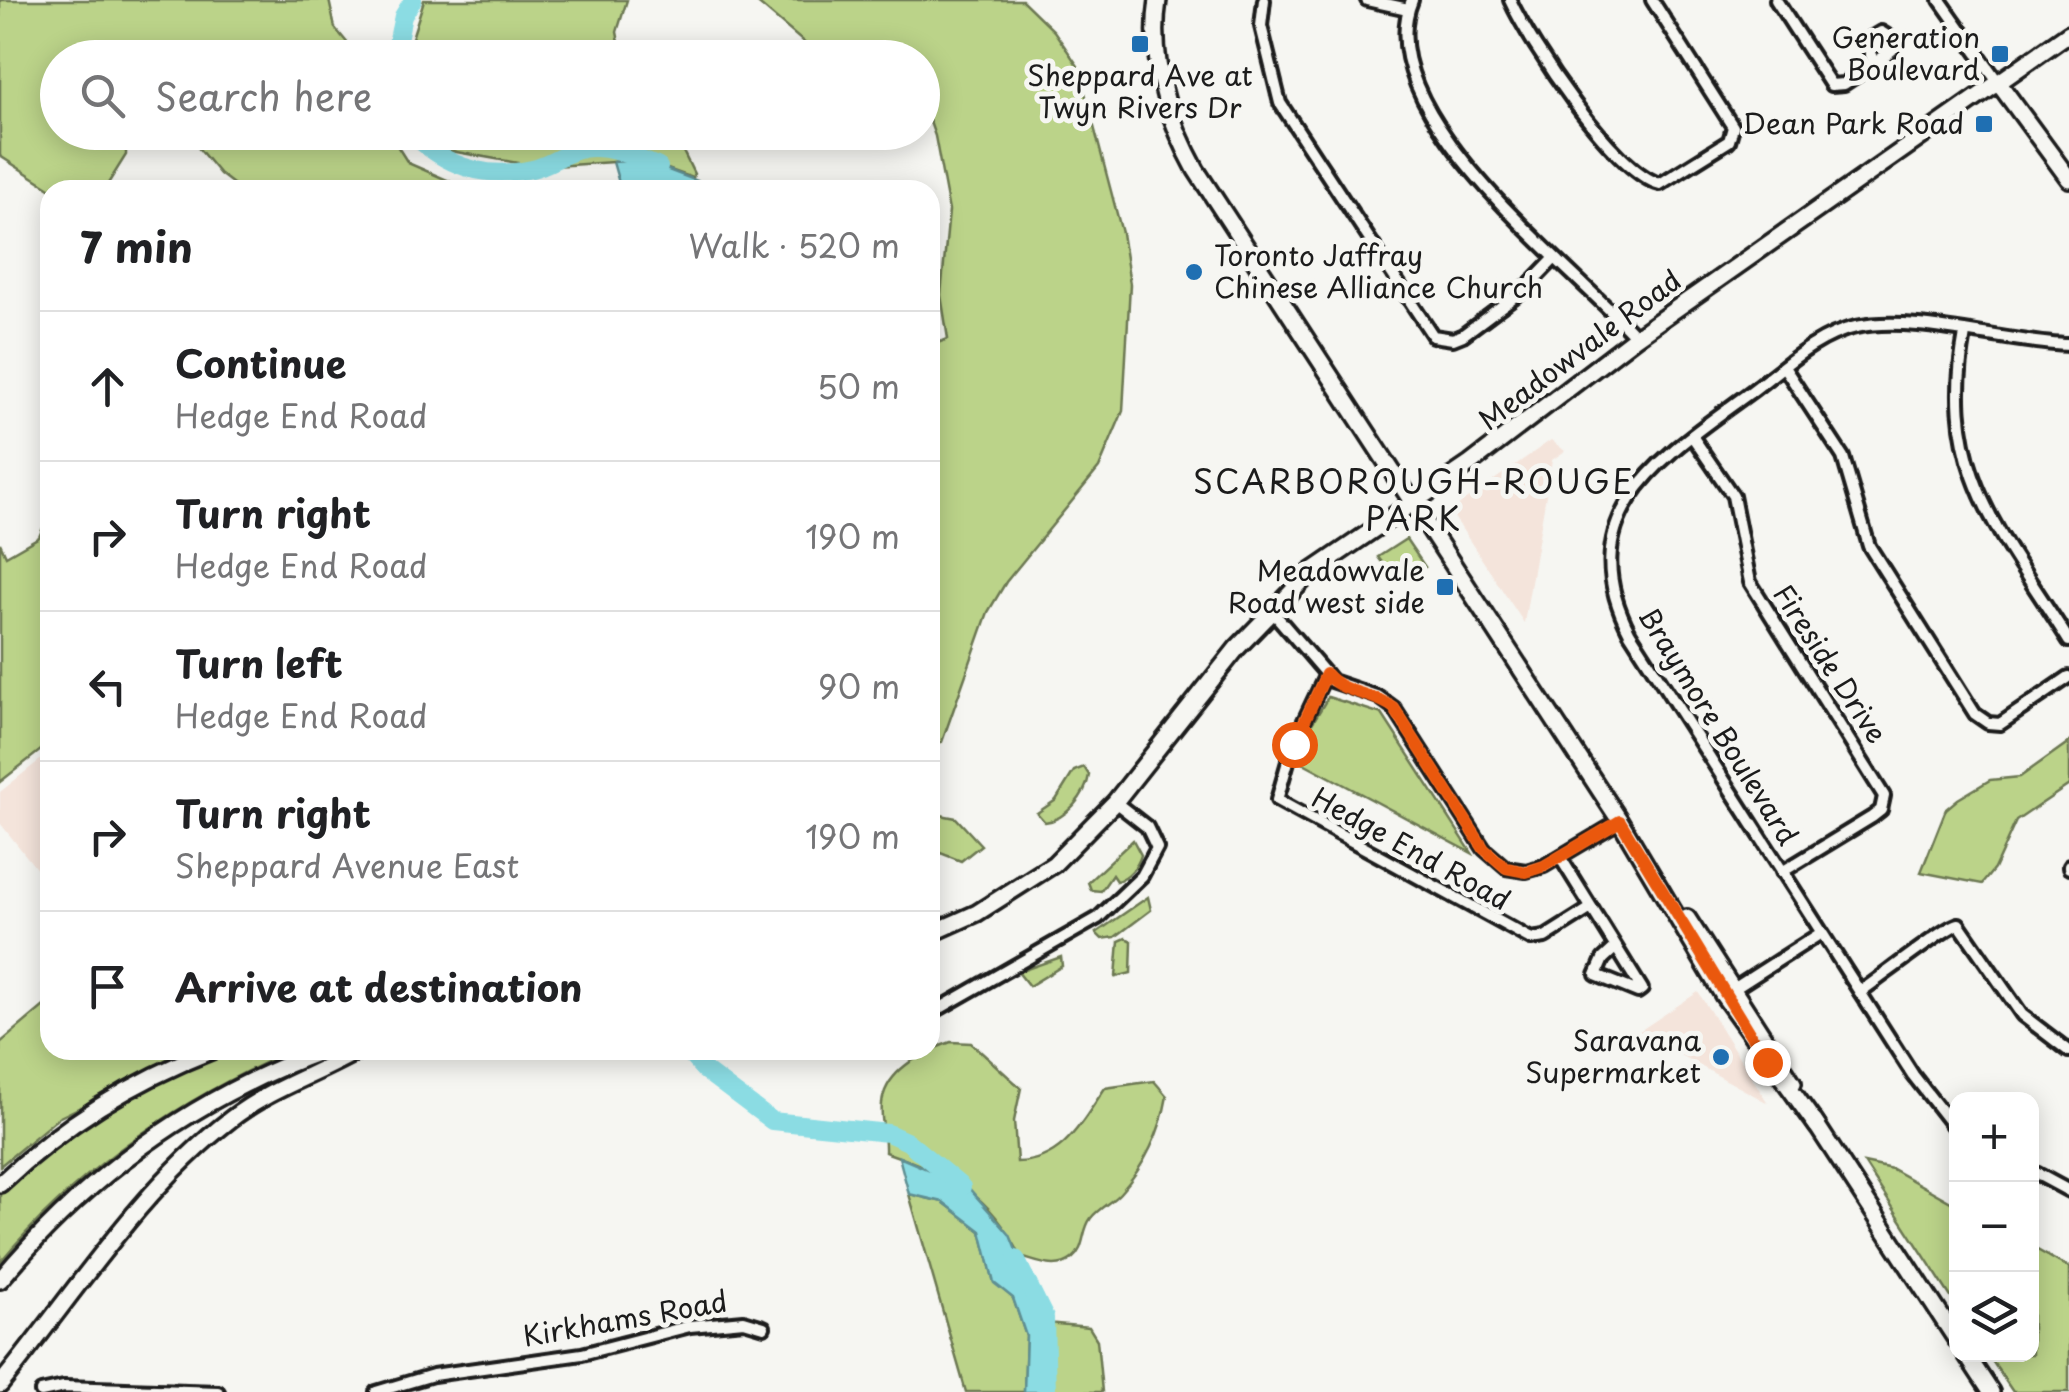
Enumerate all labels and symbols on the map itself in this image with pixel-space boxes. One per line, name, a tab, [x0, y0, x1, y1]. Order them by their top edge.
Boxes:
place label: Generation Boulevard	[1831, 15, 1980, 90]
marker: Sheppard Ave at Twyn Rivers Dr	[1129, 33, 1151, 55]
marker: Generation Boulevard	[1989, 43, 2011, 65]
place label: Sheppard Ave at Twyn Rivers Dr	[1027, 53, 1253, 128]
place label: Dean Park Road	[1742, 101, 1964, 144]
marker: Dean Park Road	[1973, 113, 1995, 135]
place label: Toronto Jaffray Chinese Alliance Church	[1214, 233, 1543, 308]
street label: Meadowvale Road	[1469, 258, 1690, 439]
marker: Toronto Jaffray Chinese Alliance Church	[1183, 261, 1205, 283]
district label: SCARBOROUGH–ROUGE PARK	[1193, 457, 1635, 542]
place label: Meadowvale Road west side	[1228, 548, 1425, 623]
street label: Fireside Drive	[1764, 575, 1899, 751]
marker: Meadowvale Road west side	[1434, 576, 1456, 598]
street label: Braymore Boulevard	[1628, 598, 1810, 853]
route start	[1272, 722, 1318, 768]
street label: Hedge End Road	[1305, 775, 1519, 920]
place label: Saravana Supermarket	[1525, 1018, 1701, 1093]
route end	[1745, 1040, 1791, 1086]
marker: Saravana Supermarket	[1710, 1046, 1732, 1068]
street label: Kirkhams Road	[519, 1278, 730, 1357]

